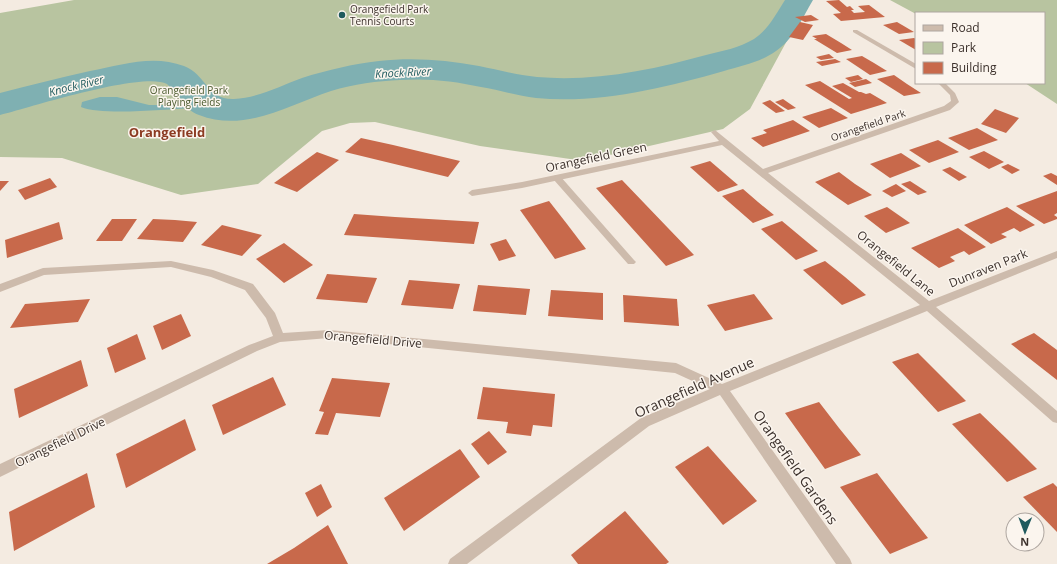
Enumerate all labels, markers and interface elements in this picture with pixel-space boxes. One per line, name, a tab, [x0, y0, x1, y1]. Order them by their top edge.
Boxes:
place label: Orangefield Park Tennis Courts	[350, 2, 429, 28]
marker: Orangefield Park Tennis Courts	[337, 10, 347, 20]
legend	[915, 12, 1045, 84]
text: Road	[951, 19, 980, 36]
text: Park	[951, 39, 977, 56]
text: Building	[951, 59, 997, 76]
water label: Knock River	[375, 63, 432, 81]
water label: Knock River	[47, 71, 106, 99]
park label: Orangefield Park Playing Fields	[150, 83, 229, 109]
street label: Orangefield Park	[829, 105, 908, 144]
district label: Orangefield	[129, 123, 205, 141]
street label: Orangefield Green	[544, 138, 648, 176]
street label: Orangefield Lane	[853, 226, 939, 300]
street label: Dunraven Park	[946, 244, 1030, 291]
street label: Orangefield Drive	[323, 326, 423, 352]
street label: Orangefield Avenue	[631, 352, 757, 422]
street label: Orangefield Gardens	[749, 406, 843, 528]
street label: Orangefield Drive	[12, 413, 108, 471]
north arrow	[1005, 512, 1045, 552]
text: N	[1020, 535, 1029, 550]

